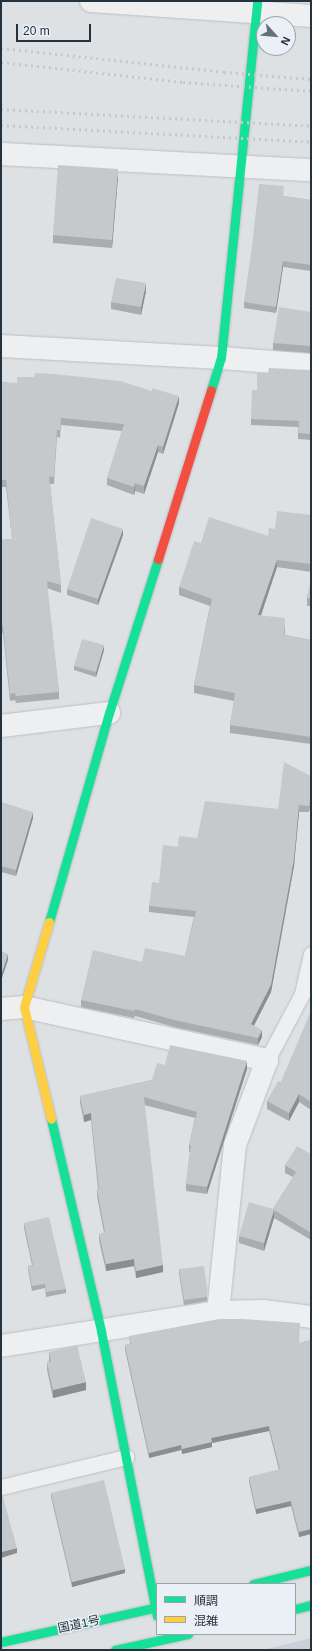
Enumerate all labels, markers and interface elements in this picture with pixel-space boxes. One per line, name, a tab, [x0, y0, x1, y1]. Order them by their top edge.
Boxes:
scale bar	[18, 16, 93, 42]
north arrow	[256, 16, 296, 56]
text: 20 m	[23, 24, 50, 38]
text: N	[279, 35, 293, 47]
legend	[156, 1583, 296, 1635]
text: 順調	[194, 1594, 218, 1608]
street label: 国道1号	[57, 1614, 101, 1636]
text: 混雑	[194, 1614, 218, 1628]

